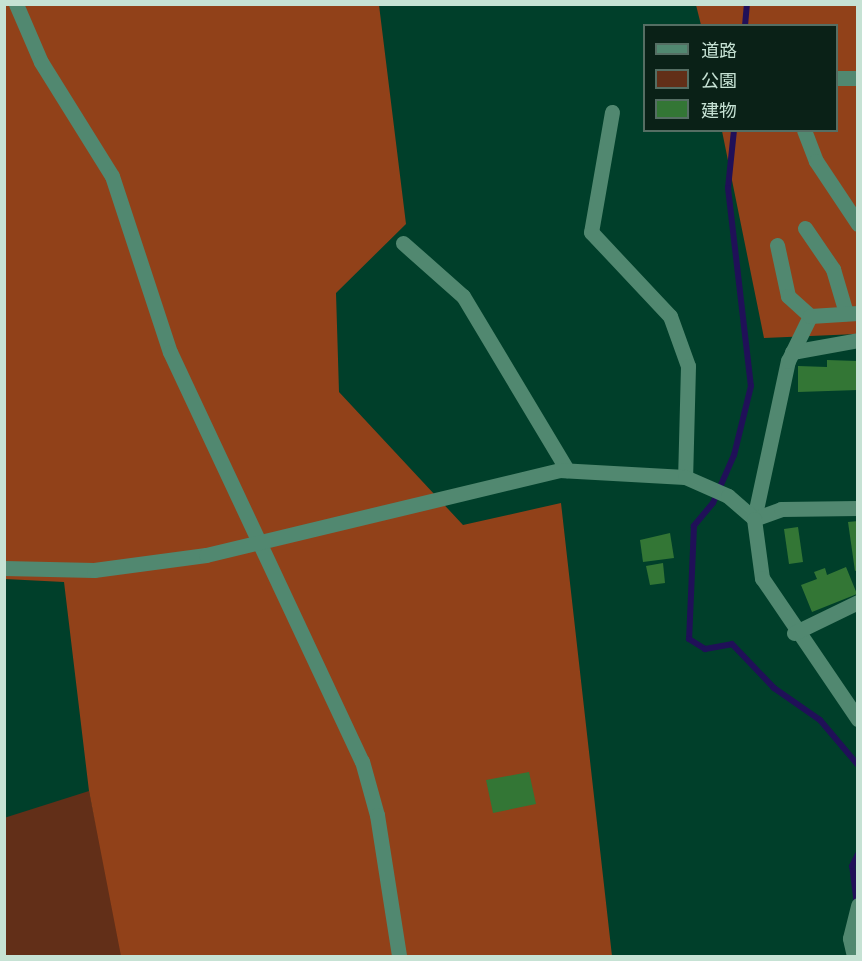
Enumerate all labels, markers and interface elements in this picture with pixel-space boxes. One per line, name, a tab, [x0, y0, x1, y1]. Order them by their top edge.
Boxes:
legend	[643, 24, 838, 132]
text: 道路	[701, 40, 737, 61]
text: 公園	[701, 70, 737, 91]
text: 建物	[701, 100, 737, 121]

